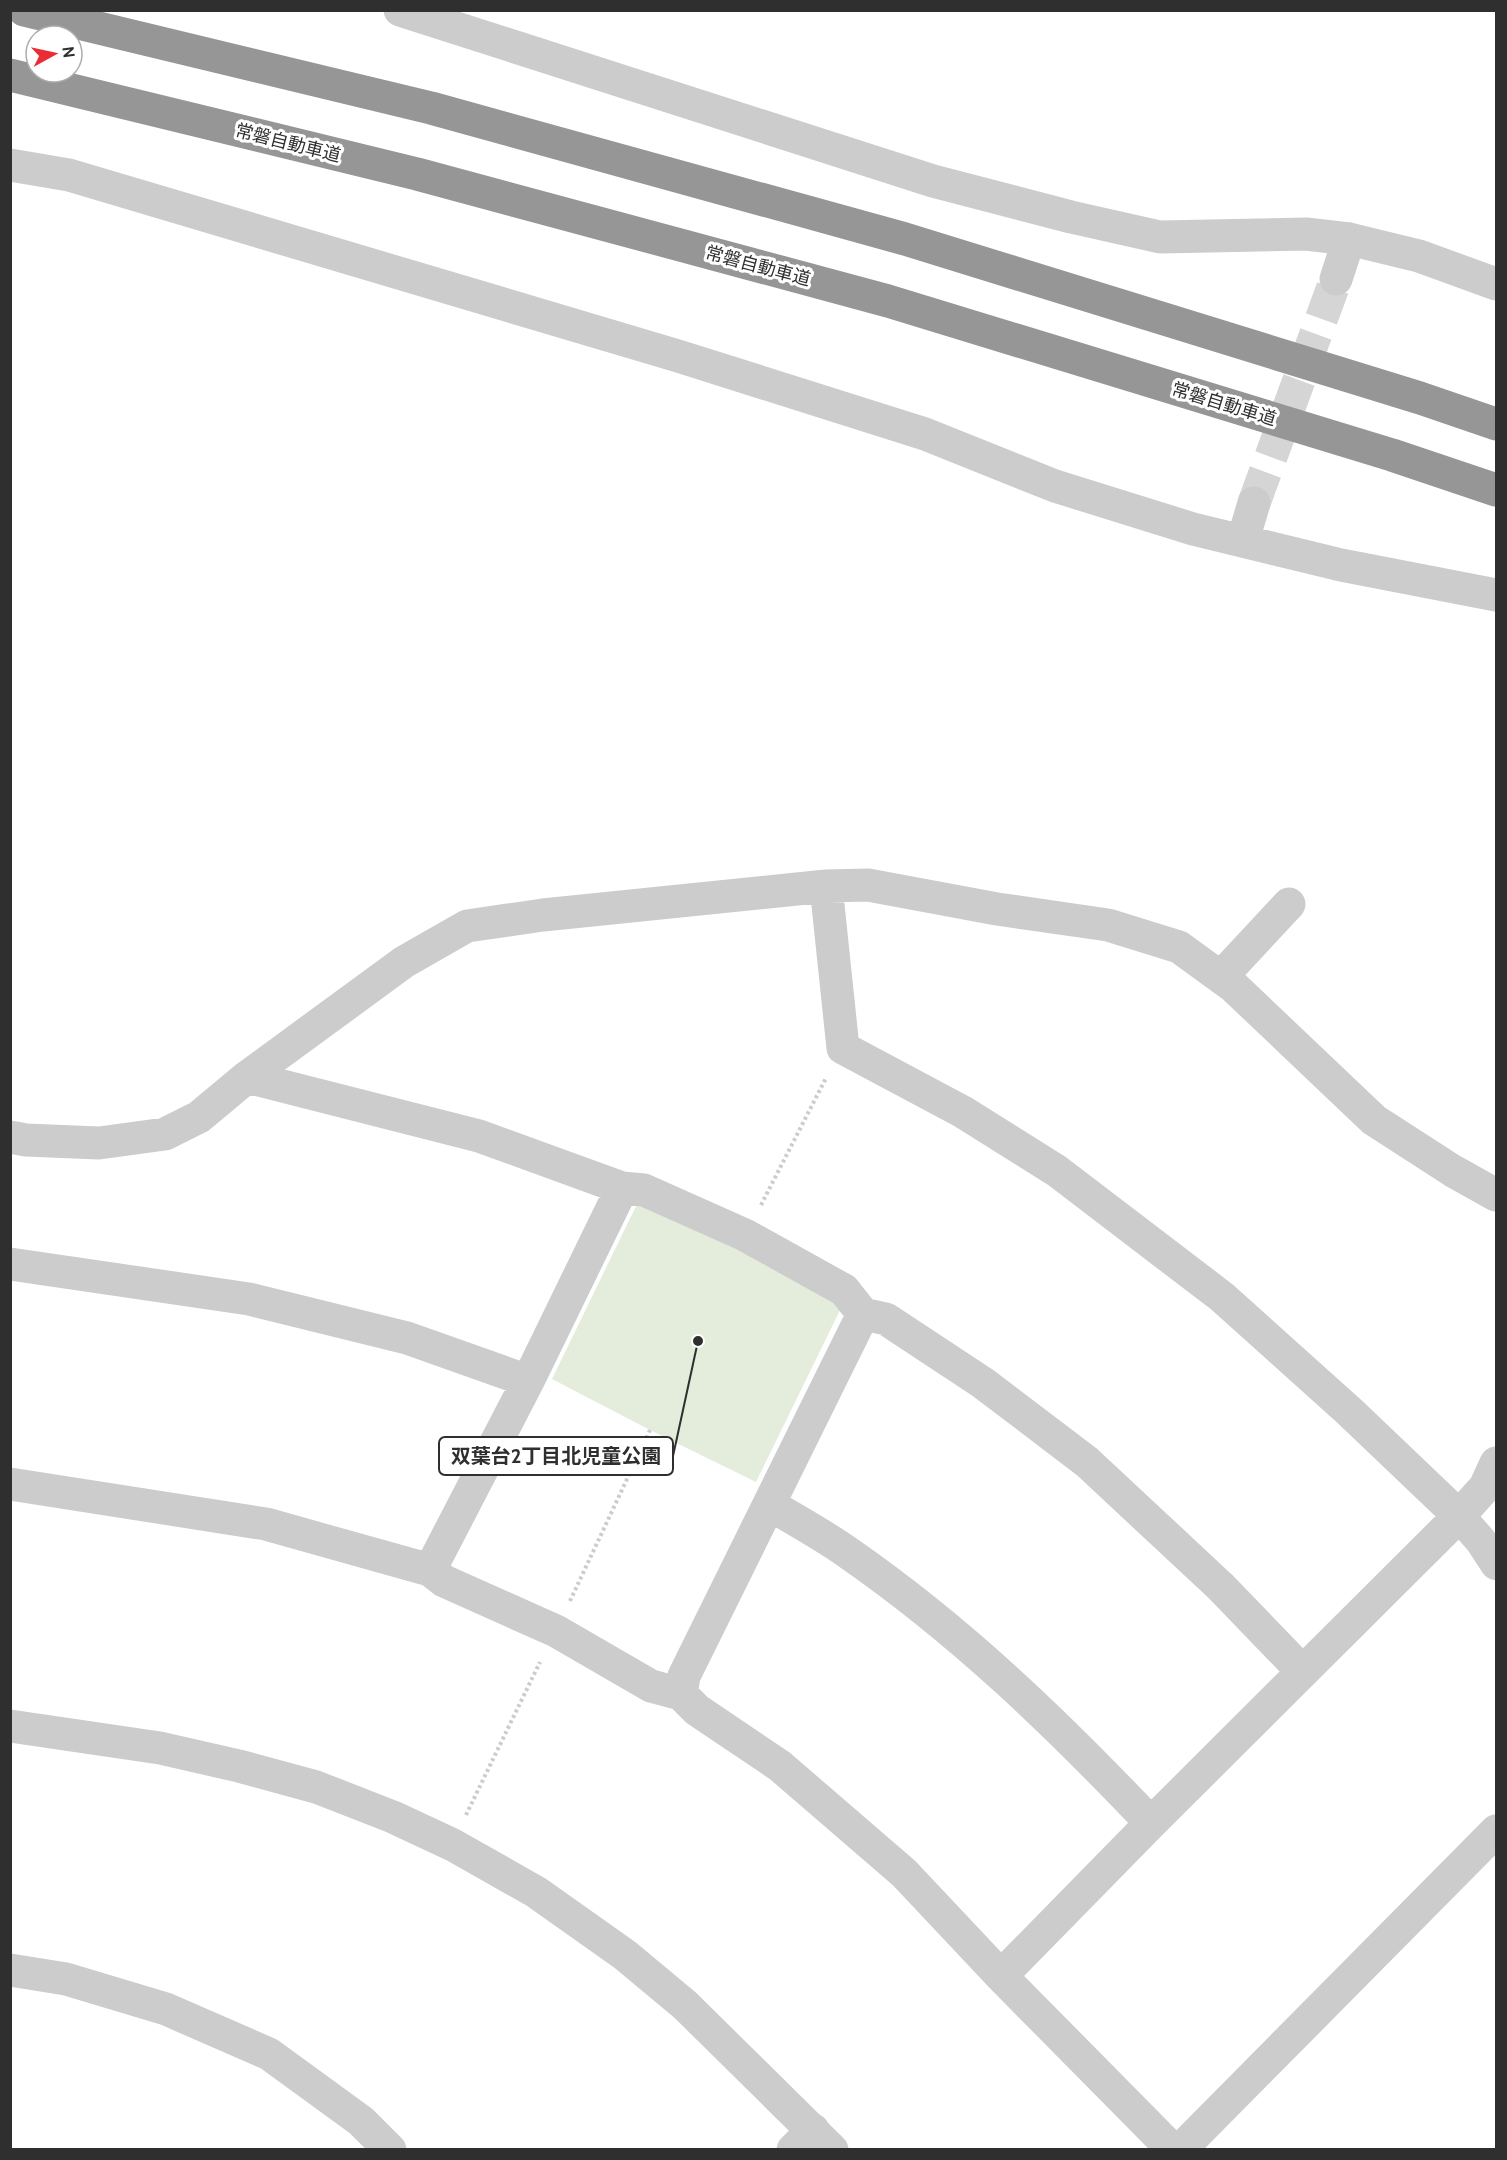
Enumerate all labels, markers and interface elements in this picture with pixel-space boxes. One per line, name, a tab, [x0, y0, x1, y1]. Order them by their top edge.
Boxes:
north arrow	[24, 24, 84, 84]
text: N	[58, 45, 79, 59]
street label: 常磐自動車道	[233, 119, 343, 167]
street label: 常磐自動車道	[703, 241, 813, 291]
street label: 常磐自動車道	[1169, 378, 1279, 430]
callout: 双葉台2丁目北児童公園	[439, 1437, 673, 1475]
text: 双葉台2丁目北児童公園	[451, 1444, 661, 1468]

